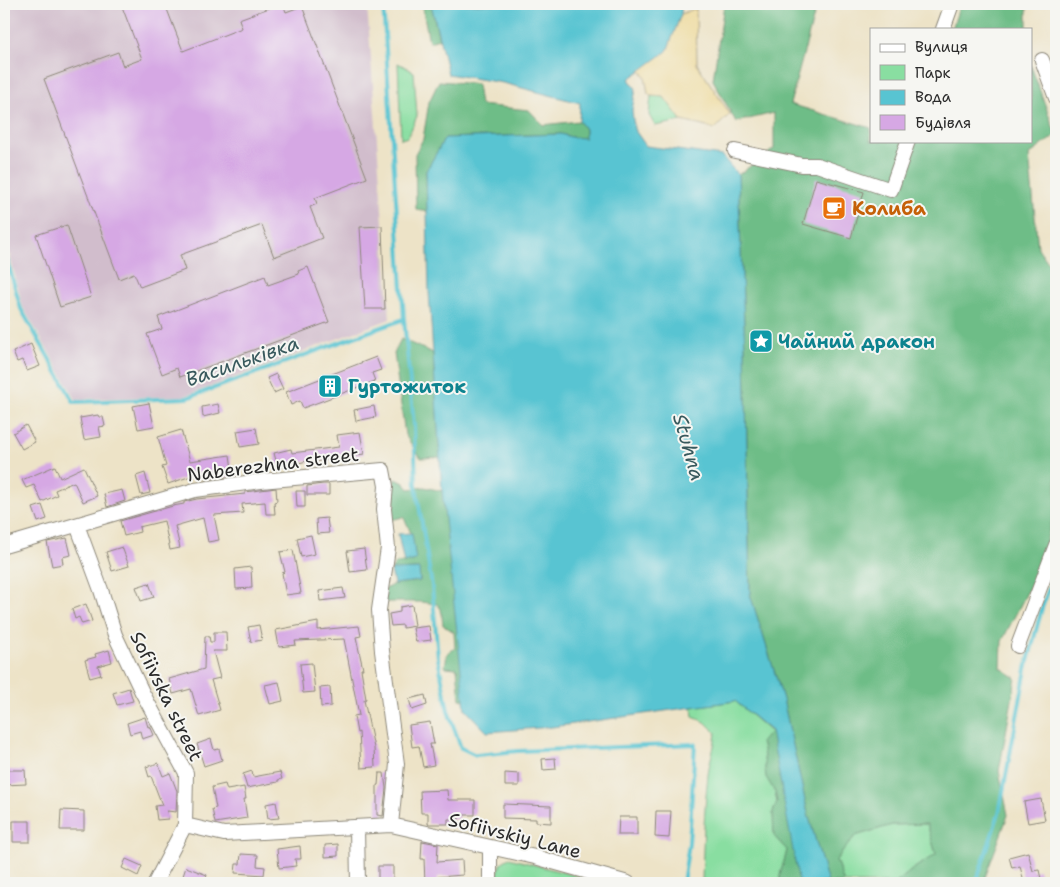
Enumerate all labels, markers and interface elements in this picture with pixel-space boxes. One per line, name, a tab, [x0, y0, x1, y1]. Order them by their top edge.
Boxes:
legend	[870, 28, 1032, 142]
text: Вулиця	[915, 37, 968, 57]
text: Парк	[915, 63, 951, 83]
text: Вода	[915, 87, 952, 107]
text: Будівля	[915, 113, 971, 133]
cafe icon: Колиба	[821, 195, 847, 221]
place label: Колиба	[852, 196, 926, 221]
place icon: Чайний дракон	[748, 328, 774, 354]
water label: Васильківка	[182, 329, 302, 393]
place label: Чайний дракон	[778, 329, 935, 354]
building icon: Гуртожиток	[317, 373, 343, 399]
place label: Гуртожиток	[348, 374, 466, 399]
water label: Stuhna	[667, 410, 711, 484]
street label: Naberezhna street	[186, 442, 360, 487]
street label: Sofiivska street	[124, 627, 209, 765]
street label: Sofiivskiy Lane	[446, 807, 584, 864]

